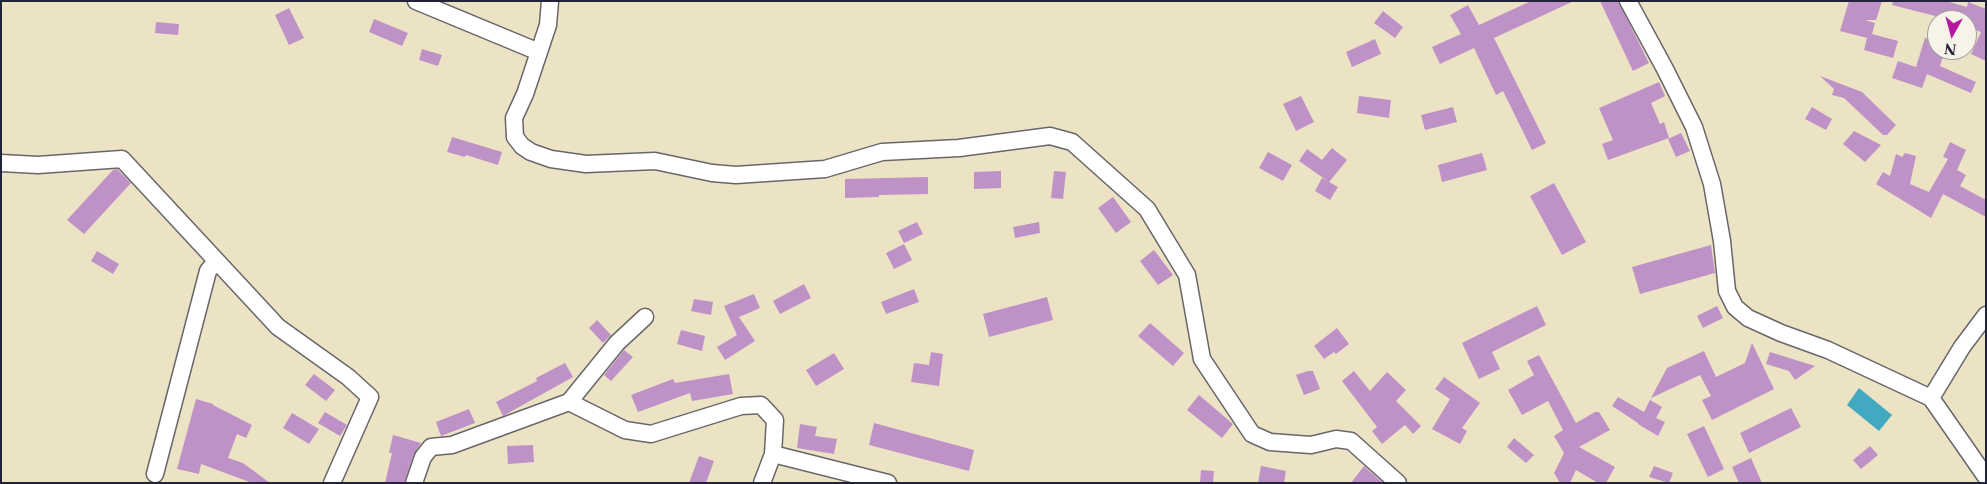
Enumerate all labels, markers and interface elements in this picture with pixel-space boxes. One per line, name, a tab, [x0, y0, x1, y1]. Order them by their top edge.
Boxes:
north arrow	[1927, 10, 1977, 60]
text: N	[1943, 39, 1957, 59]

